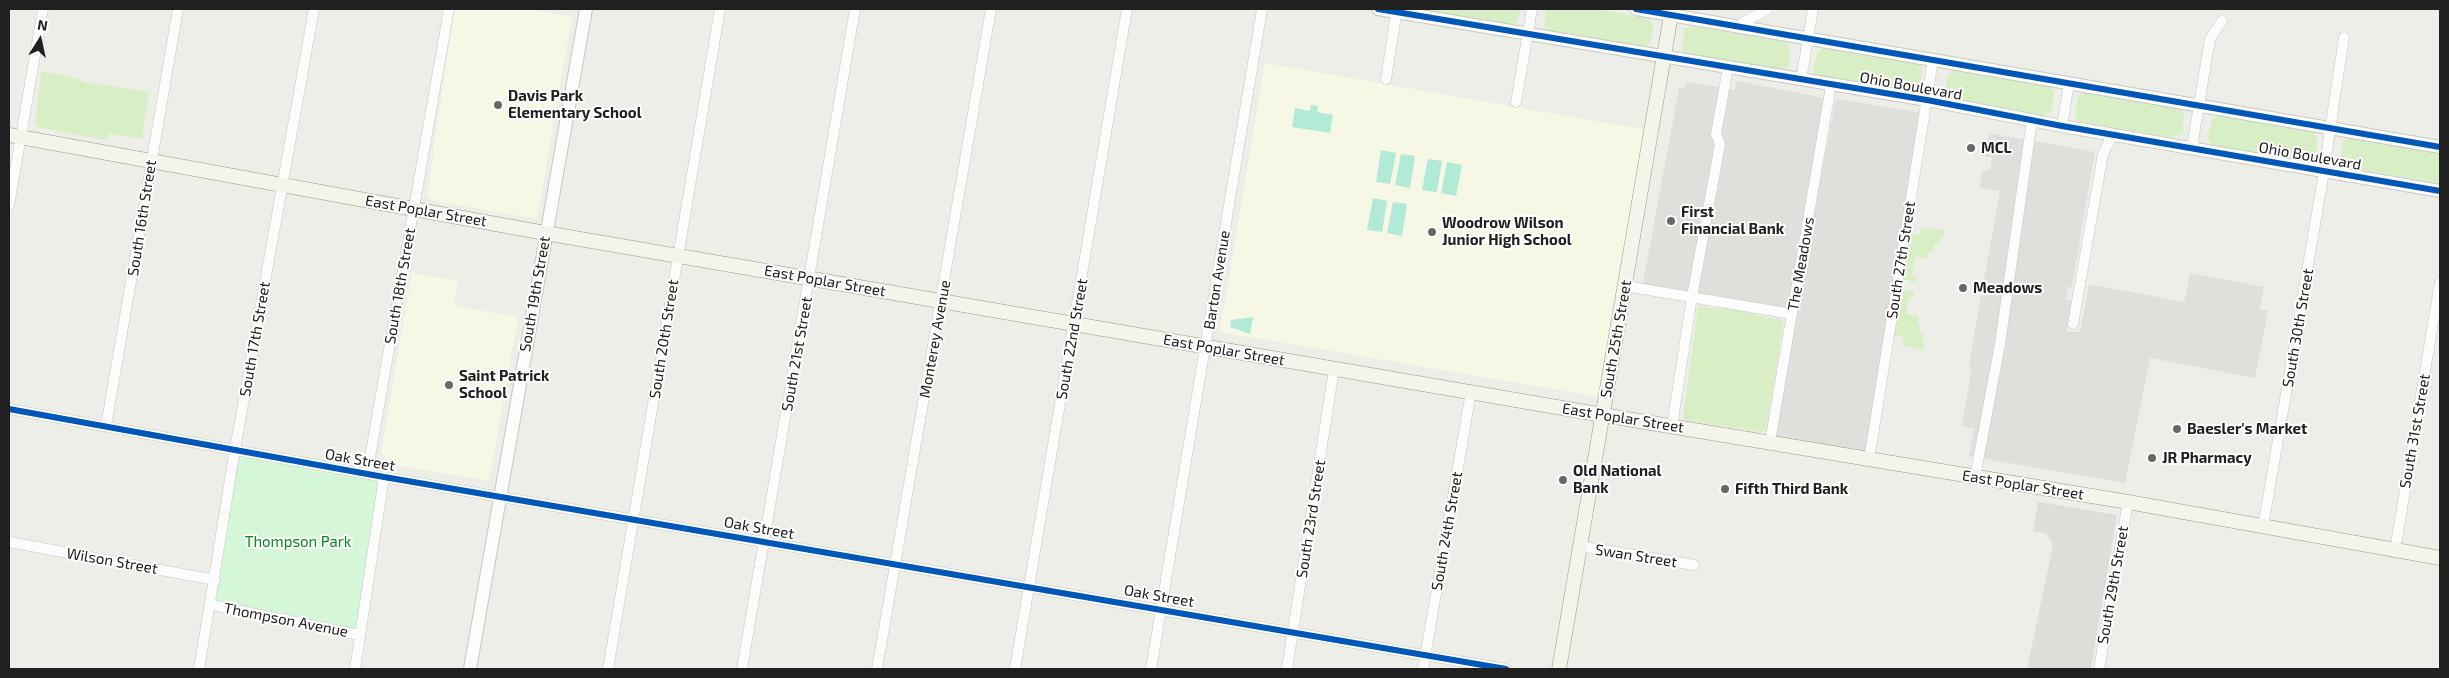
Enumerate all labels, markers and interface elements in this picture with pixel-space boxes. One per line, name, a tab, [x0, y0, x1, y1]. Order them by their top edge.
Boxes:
north arrow	[15, 15, 65, 65]
text: N	[36, 15, 49, 34]
street label: Ohio Boulevard	[1858, 68, 1964, 104]
place label: Davis Park Elementary School	[508, 87, 642, 122]
marker: Davis Park Elementary School	[492, 99, 504, 111]
street label: Ohio Boulevard	[2257, 138, 2363, 174]
place label: MCL	[1981, 139, 2012, 157]
marker: MCL	[1965, 142, 1977, 154]
street label: South 16th Street	[124, 159, 160, 277]
street label: East Poplar Street	[364, 191, 488, 231]
street label: South 27th Street	[1883, 200, 1919, 320]
place label: First Financial Bank	[1681, 203, 1784, 238]
place label: Woodrow Wilson Junior High School	[1442, 214, 1572, 249]
marker: First Financial Bank	[1665, 215, 1677, 227]
street label: The Meadows	[1784, 215, 1818, 313]
street label: South 18th Street	[381, 226, 419, 346]
marker: Woodrow Wilson Junior High School	[1426, 226, 1438, 238]
street label: Barton Avenue	[1200, 229, 1234, 331]
street label: South 19th Street	[516, 235, 554, 353]
street label: East Poplar Street	[763, 261, 887, 301]
street label: South 30th Street	[2279, 267, 2317, 389]
street label: South 22nd Street	[1053, 277, 1091, 401]
street label: South 20th Street	[646, 278, 682, 400]
street label: Monterey Avenue	[916, 279, 954, 399]
street label: South 25th Street	[1597, 279, 1635, 399]
place label: Meadows	[1973, 279, 2042, 297]
street label: South 17th Street	[236, 280, 274, 398]
marker: Meadows	[1957, 282, 1969, 294]
street label: South 21st Street	[778, 295, 816, 413]
street label: East Poplar Street	[1162, 330, 1286, 370]
place label: Saint Patrick School	[459, 367, 549, 402]
street label: South 31st Street	[2396, 372, 2434, 490]
marker: Saint Patrick School	[443, 379, 455, 391]
street label: East Poplar Street	[1561, 399, 1685, 437]
place label: Baesler's Market	[2187, 420, 2307, 438]
marker: Baesler's Market	[2171, 423, 2183, 435]
street label: Oak Street	[324, 445, 396, 475]
place label: JR Pharmacy	[2162, 449, 2252, 467]
marker: JR Pharmacy	[2146, 452, 2158, 464]
street label: South 23rd Street	[1293, 459, 1329, 579]
place label: Old National Bank	[1573, 462, 1661, 497]
street label: East Poplar Street	[1961, 466, 2085, 504]
street label: South 24th Street	[1428, 470, 1466, 592]
marker: Old National Bank	[1557, 474, 1569, 486]
place label: Fifth Third Bank	[1735, 480, 1848, 498]
marker: Fifth Third Bank	[1719, 483, 1731, 495]
street label: Oak Street	[723, 513, 795, 543]
street label: South 29th Street	[2094, 524, 2132, 646]
park label: Thompson Park	[245, 533, 351, 551]
street label: Swan Street	[1594, 541, 1678, 571]
street label: Wilson Street	[65, 544, 159, 578]
street label: Oak Street	[1123, 581, 1195, 611]
street label: Thompson Avenue	[222, 599, 350, 641]

